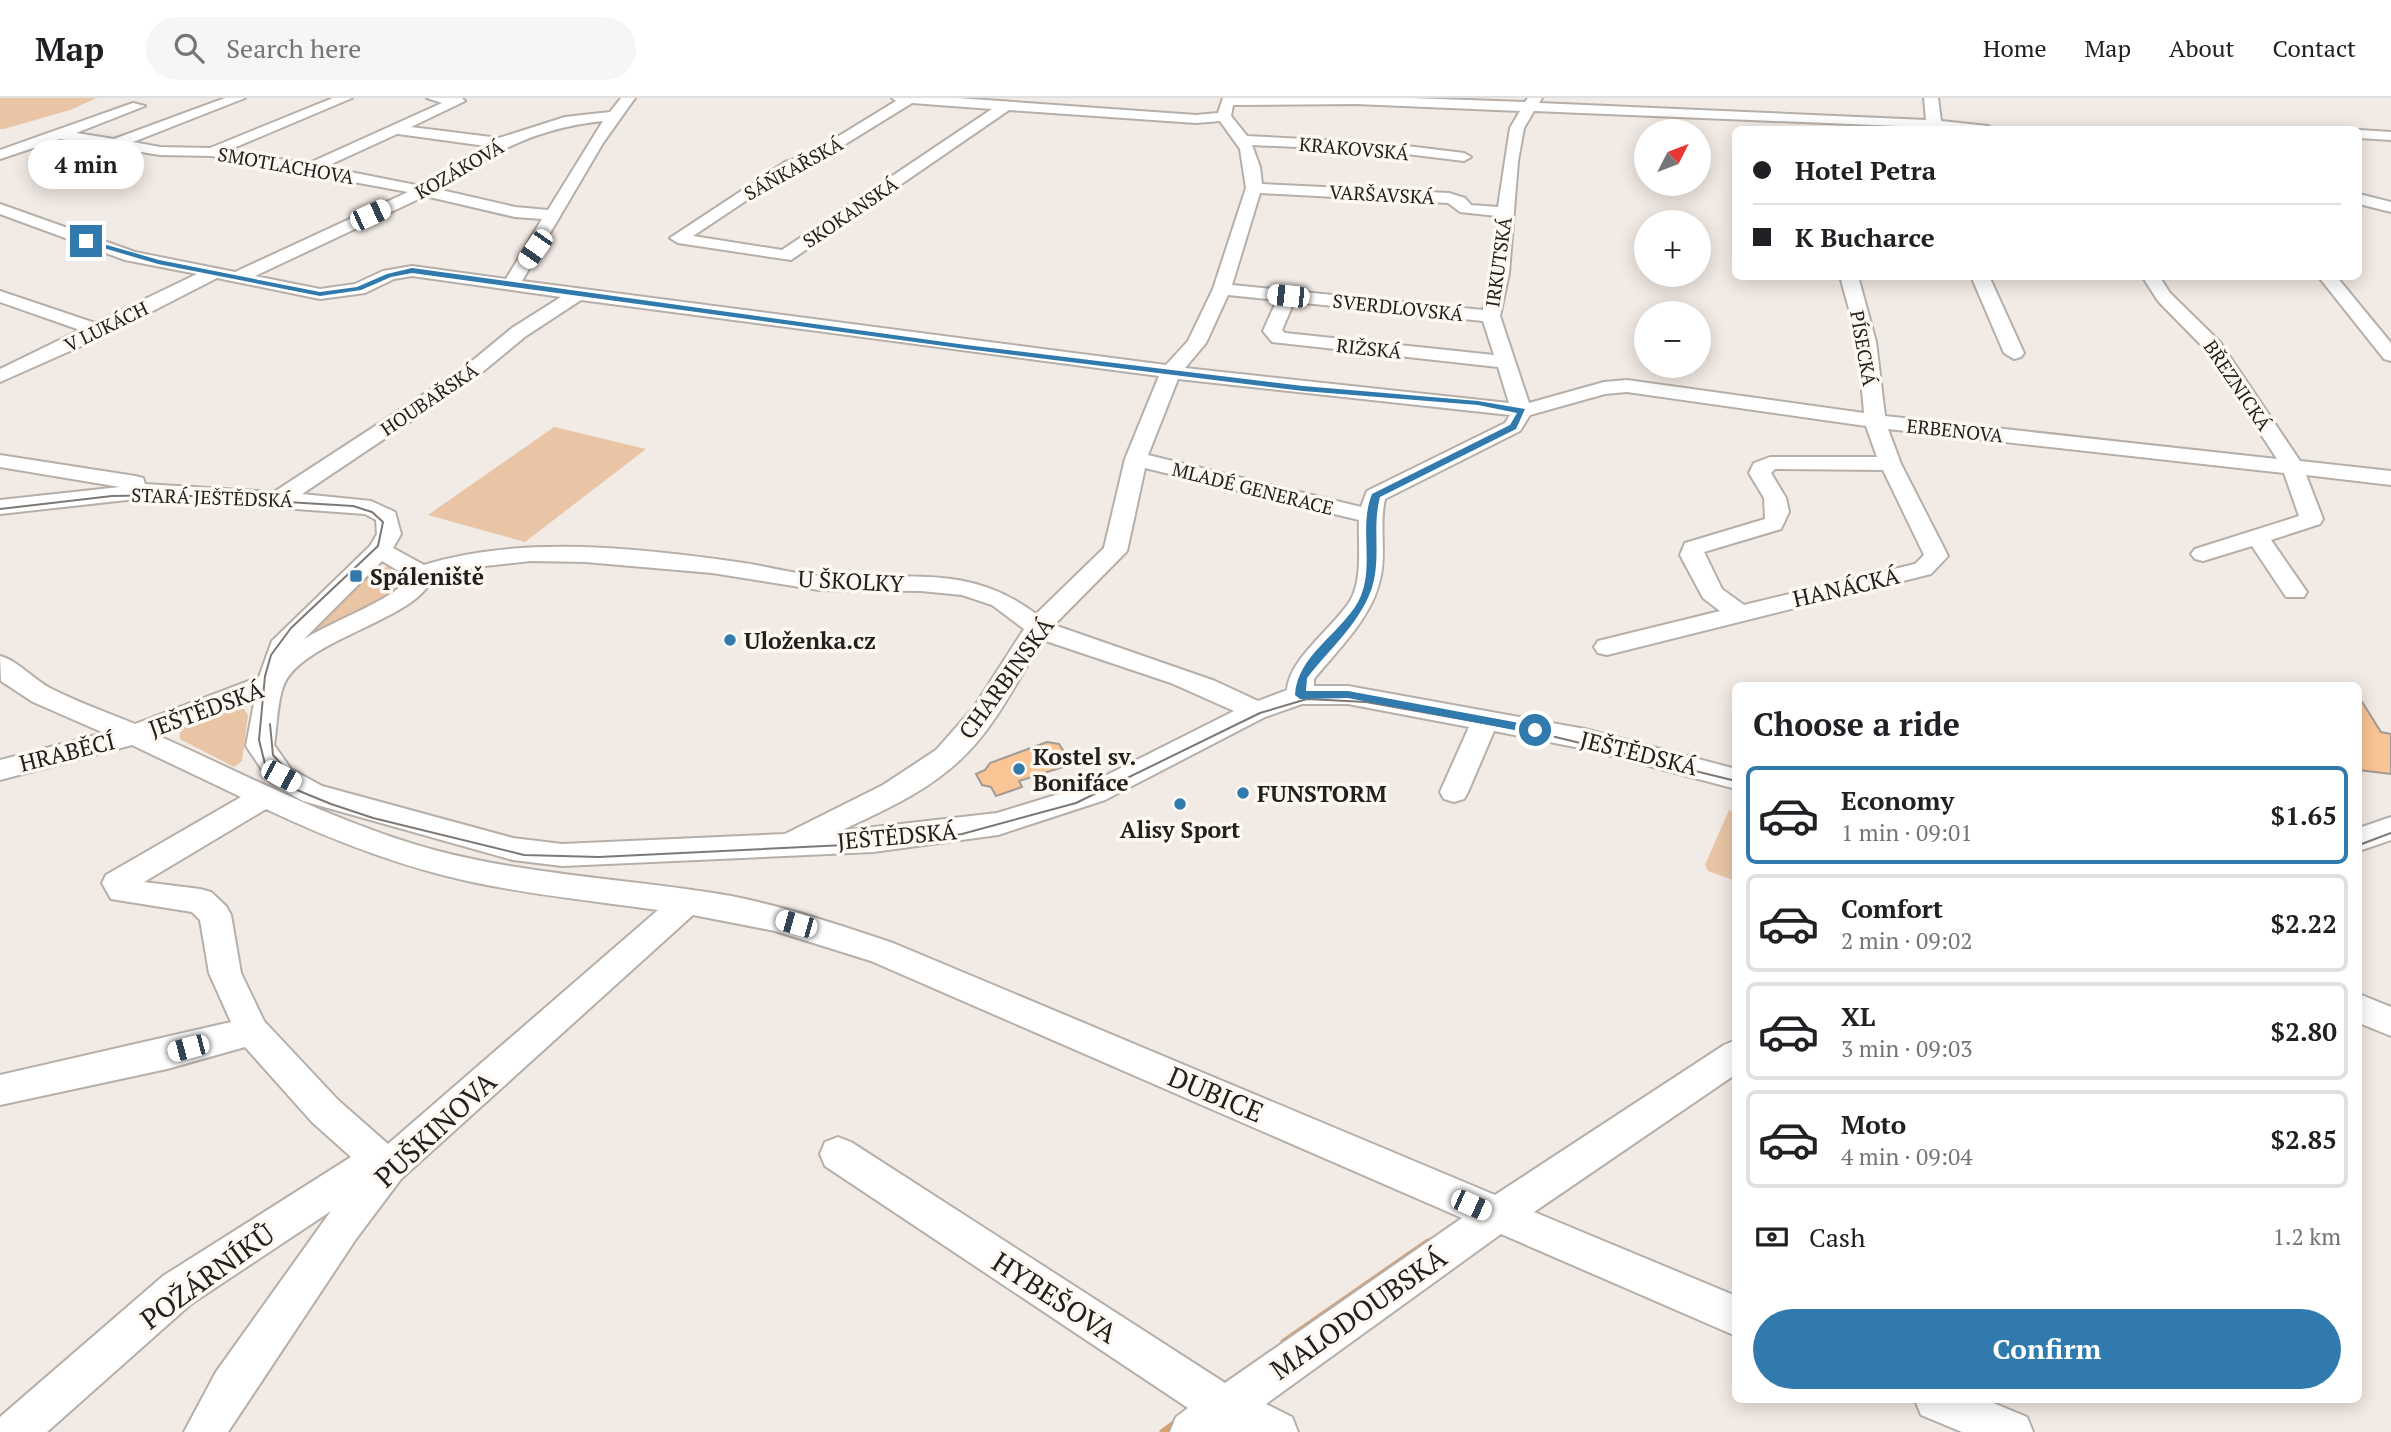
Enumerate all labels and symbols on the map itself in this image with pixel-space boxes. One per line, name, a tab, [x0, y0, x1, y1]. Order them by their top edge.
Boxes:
north arrow	[1634, 119, 1712, 196]
street label: SÁŇKAŘSKÁ	[739, 131, 847, 205]
street label: KRAKOVSKÁ	[1298, 131, 1410, 165]
street label: KOZÁKOVÁ	[410, 134, 508, 204]
callout: 4 min	[28, 139, 144, 188]
street label: SMOTLACHOVA	[216, 141, 356, 189]
street label: SKOKANSKÁ	[798, 171, 902, 253]
street label: VARŠAVSKÁ	[1329, 179, 1435, 209]
car	[347, 197, 394, 233]
street label: IRKUTSKÁ	[1479, 215, 1517, 309]
route end	[70, 225, 102, 257]
car	[515, 226, 556, 272]
car	[1267, 283, 1310, 309]
street label: SVERDLOVSKÁ	[1332, 288, 1464, 326]
street label: V LUKÁCH	[60, 295, 152, 357]
street label: PÍSECKÁ	[1845, 308, 1883, 388]
street label: RIŽSKÁ	[1335, 332, 1403, 364]
street label: BŘEZNICKÁ	[2199, 335, 2277, 435]
street label: HOUBAŘSKÁ	[375, 357, 483, 441]
street label: ERBENOVA	[1905, 412, 2005, 448]
street label: MLADÉ GENERACE	[1170, 456, 1336, 520]
street label: STARÁ JEŠTĚDSKÁ	[131, 482, 293, 512]
street label: HANÁCKÁ	[1790, 560, 1903, 614]
place label: Spáleniště	[370, 561, 484, 592]
street label: U ŠKOLKY	[797, 563, 905, 599]
marker: Spáleniště	[348, 568, 364, 584]
street label: CHARBINSKÁ	[951, 611, 1061, 745]
place label: Uloženka.cz	[744, 625, 876, 656]
marker: Uloženka.cz	[722, 632, 738, 648]
street label: JEŠTĚDSKÁ	[144, 674, 268, 744]
route start	[1519, 714, 1551, 746]
street label: JEŠTĚDSKÁ	[1577, 723, 1701, 783]
street label: HRABĚCÍ	[16, 725, 118, 779]
place label: Kostel sv. Bonifáce	[1033, 741, 1136, 798]
car	[258, 757, 305, 795]
marker: Kostel sv. Bonifáce	[1011, 761, 1027, 777]
place label: FUNSTORM	[1257, 778, 1387, 809]
marker: FUNSTORM	[1235, 785, 1251, 801]
marker: Alisy Sport	[1172, 796, 1188, 812]
place label: Alisy Sport	[1120, 814, 1240, 845]
street label: JEŠTĚDSKÁ	[836, 815, 958, 857]
car	[773, 908, 820, 940]
car	[165, 1032, 212, 1064]
street label: DUBICE	[1163, 1057, 1269, 1131]
street label: PUŠKINOVA	[366, 1062, 505, 1195]
car	[1448, 1187, 1495, 1223]
street label: POŽÁRNÍKŮ	[133, 1215, 282, 1337]
street label: MALODOUBSKÁ	[1263, 1238, 1454, 1388]
street label: HYBEŠOVA	[985, 1243, 1125, 1352]

